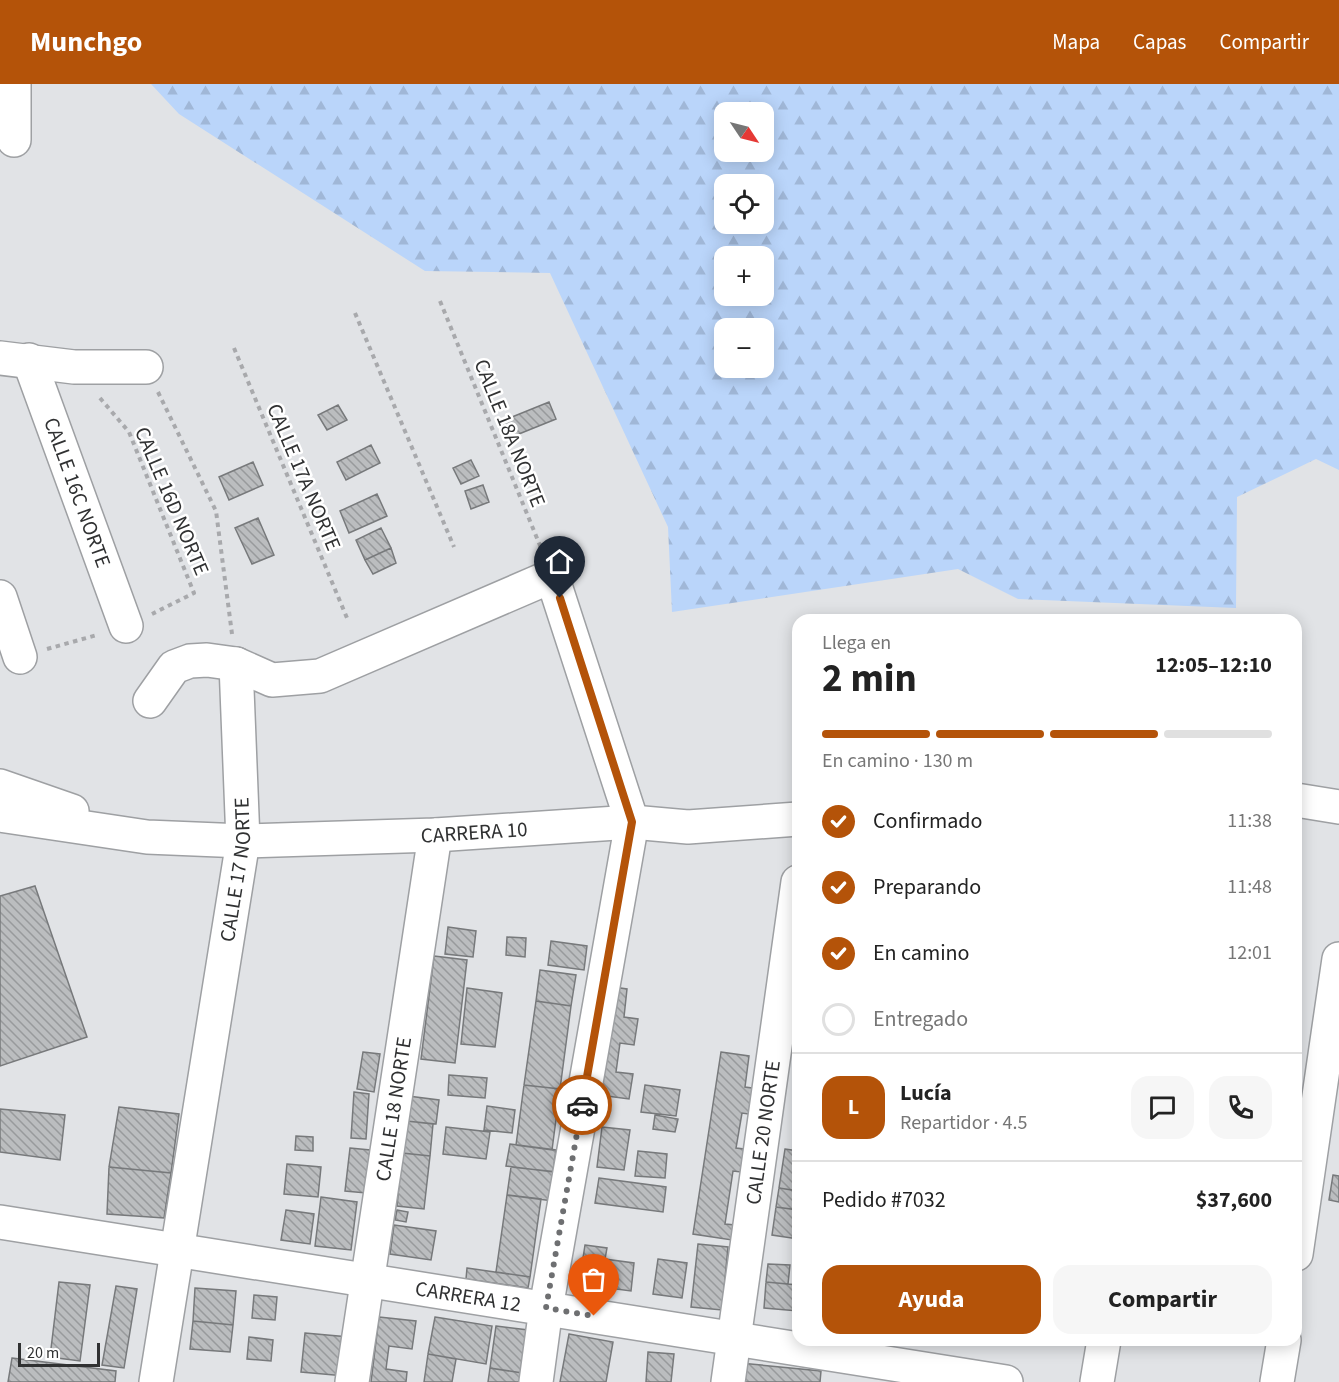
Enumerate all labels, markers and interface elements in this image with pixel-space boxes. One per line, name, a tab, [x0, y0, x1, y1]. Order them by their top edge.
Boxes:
text: Munchgo	[30, 22, 142, 62]
text: Mapa	[1052, 27, 1100, 57]
text: Capas	[1133, 27, 1186, 57]
text: Compartir	[1219, 27, 1309, 57]
north arrow	[714, 102, 774, 162]
map controls	[714, 102, 774, 378]
button: locate	[714, 174, 774, 234]
button: +	[714, 246, 774, 306]
button: −	[714, 318, 774, 378]
street label: CALLE 18A NORTE	[467, 355, 553, 511]
street label: CALLE 17A NORTE	[260, 399, 348, 555]
street label: CALLE 16C NORTE	[36, 413, 118, 572]
street label: CALLE 16D NORTE	[127, 422, 217, 580]
pin	[534, 536, 585, 598]
icon: home	[543, 545, 576, 578]
text: Llega en	[822, 629, 891, 657]
text: 12:05–12:10	[1155, 649, 1272, 681]
text: 2 min	[822, 651, 917, 707]
text: En camino · 130 m	[822, 747, 973, 775]
street label: CALLE 17 NORTE	[212, 797, 258, 944]
icon: check	[822, 805, 855, 838]
text: Confirmado	[873, 805, 982, 837]
text: 11:38	[1227, 807, 1272, 835]
street label: CARRERA 10	[420, 814, 528, 850]
icon: check	[822, 871, 855, 904]
text: Preparando	[873, 871, 981, 903]
text: 11:48	[1227, 873, 1272, 901]
icon: check	[822, 937, 855, 970]
text: En camino	[873, 937, 970, 969]
text: 12:01	[1227, 939, 1272, 967]
text: Entregado	[873, 1003, 968, 1035]
street label: CALLE 18 NORTE	[368, 1035, 419, 1183]
street label: CALLE 20 NORTE	[738, 1058, 788, 1207]
courier	[552, 1075, 612, 1135]
button: chat	[1131, 1076, 1194, 1139]
button: phone	[1209, 1076, 1272, 1139]
text: Lucía	[900, 1077, 952, 1109]
icon: car	[566, 1089, 599, 1122]
text: L	[848, 1091, 859, 1123]
text: Repartidor · 4.5	[900, 1109, 1027, 1137]
text: Pedido #7032	[822, 1184, 946, 1216]
text: $37,600	[1196, 1184, 1272, 1216]
pin	[568, 1254, 619, 1316]
icon: bag	[577, 1263, 610, 1296]
button: Ayuda	[822, 1265, 1041, 1334]
button: Compartir	[1053, 1265, 1272, 1334]
street label: CARRERA 12	[413, 1273, 523, 1320]
scale bar	[18, 1340, 100, 1368]
text: 20 m	[27, 1342, 59, 1364]

